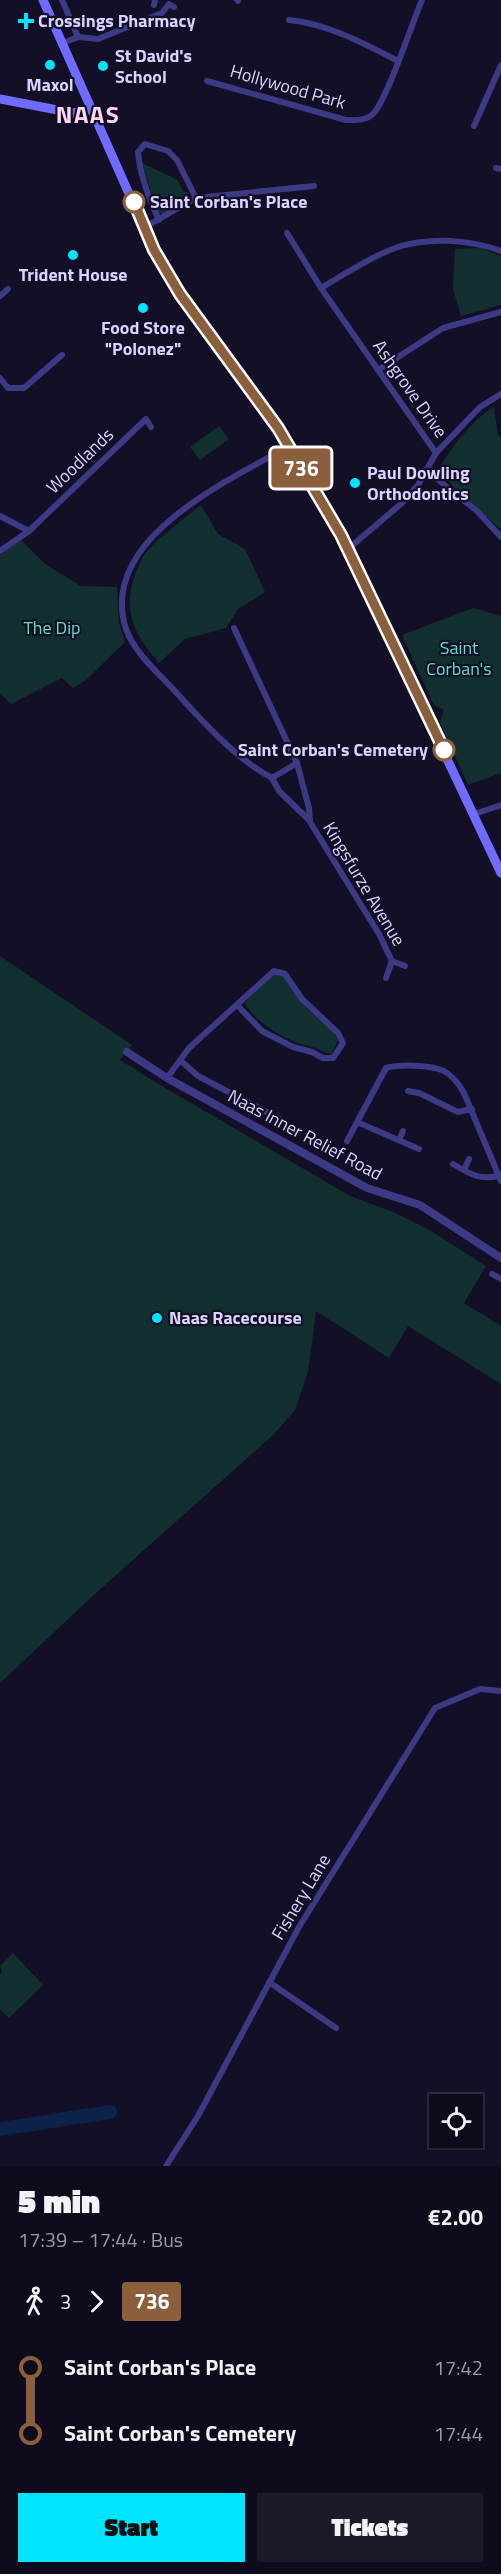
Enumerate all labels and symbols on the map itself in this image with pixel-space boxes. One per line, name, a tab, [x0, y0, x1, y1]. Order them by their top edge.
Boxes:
place label: Crossings Pharmacy	[38, 7, 195, 34]
marker: Crossings Pharmacy	[19, 14, 33, 28]
place label: St David's School	[115, 42, 192, 90]
street label: Hollywood Park	[227, 57, 349, 116]
marker: Maxol	[43, 58, 57, 72]
marker: St David's School	[96, 59, 110, 73]
place label: Maxol	[26, 71, 74, 98]
district label: NAAS	[56, 96, 120, 132]
place label: Saint Corban's Place	[150, 188, 307, 215]
marker: Saint Corban's Place	[123, 191, 145, 213]
marker: Trident House	[66, 248, 80, 262]
place label: Trident House	[19, 261, 127, 288]
marker: Food Store "Polonez"	[136, 301, 150, 315]
place label: Food Store "Polonez"	[101, 314, 185, 362]
street label: Ashgrove Drive	[367, 334, 454, 443]
street label: Woodlands	[40, 421, 120, 500]
line badge: 736	[266, 448, 336, 488]
place label: Paul Dowling Orthodontics	[367, 459, 470, 507]
marker: Paul Dowling Orthodontics	[348, 476, 362, 490]
park label: The Dip	[23, 614, 81, 641]
park label: Saint Corban's	[426, 634, 492, 682]
place label: Saint Corban's Cemetery	[238, 736, 428, 763]
marker: Saint Corban's Cemetery	[433, 739, 455, 761]
street label: Kingsfurze Avenue	[317, 816, 412, 951]
street label: Naas Inner Relief Road	[223, 1082, 387, 1187]
place label: Naas Racecourse	[169, 1304, 302, 1331]
marker: Naas Racecourse	[150, 1311, 164, 1325]
street label: Fishery Lane	[264, 1849, 337, 1945]

